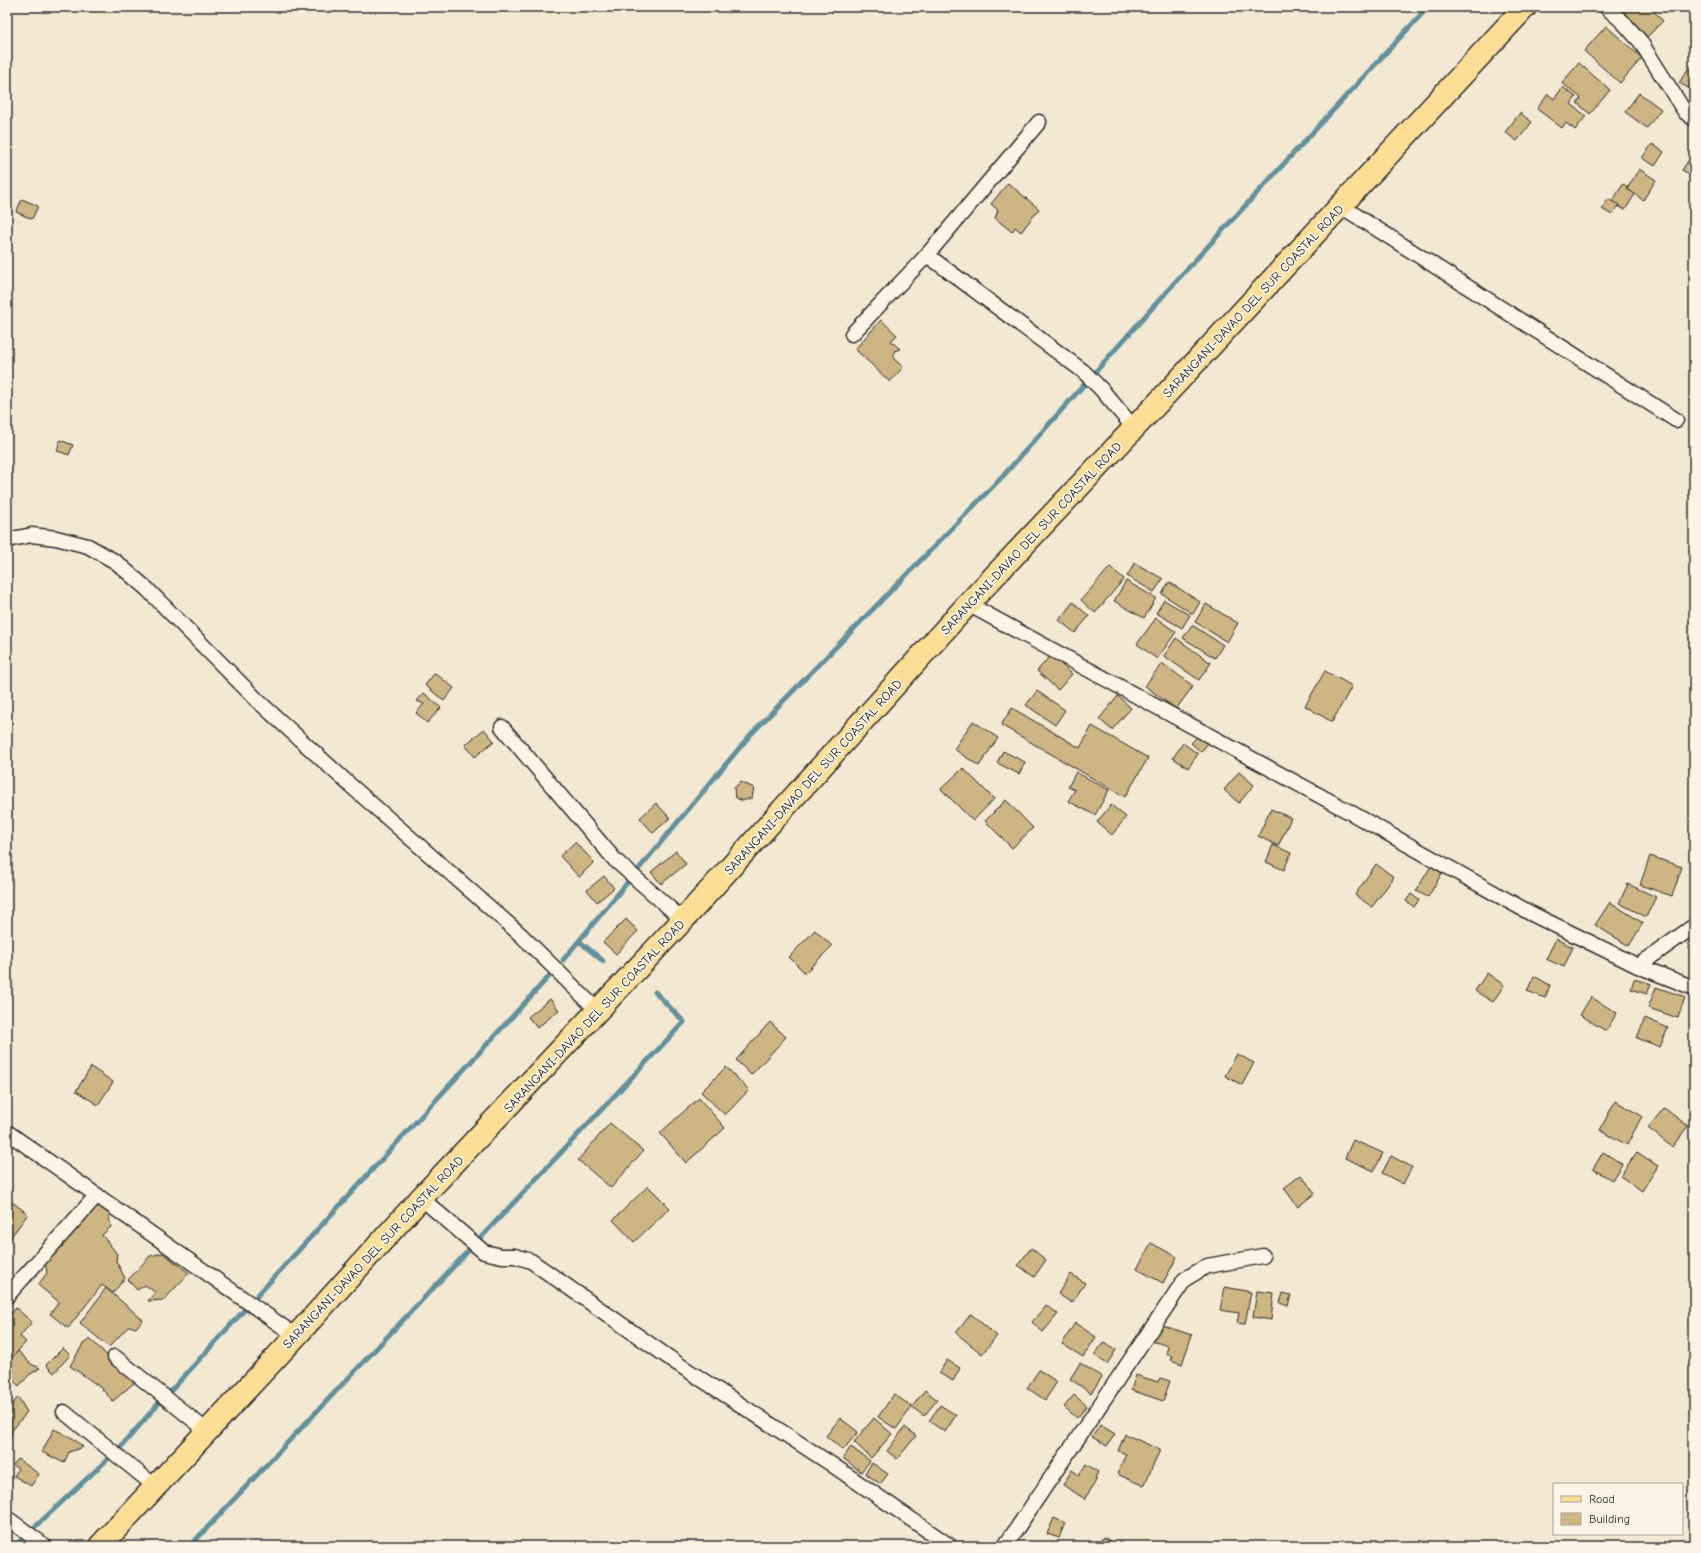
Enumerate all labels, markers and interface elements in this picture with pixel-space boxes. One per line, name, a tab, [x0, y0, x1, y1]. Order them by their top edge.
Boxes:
street label: SARANGANI-DAVAO DEL SUR COASTAL ROAD	[1160, 202, 1346, 400]
street label: SARANGANI-DAVAO DEL SUR COASTAL ROAD	[938, 439, 1124, 637]
street label: SARANGANI-DAVAO DEL SUR COASTAL ROAD	[721, 676, 905, 878]
street label: SARANGANI-DAVAO DEL SUR COASTAL ROAD	[501, 917, 687, 1115]
street label: SARANGANI-DAVAO DEL SUR COASTAL ROAD	[280, 1153, 466, 1351]
legend	[1553, 1483, 1683, 1535]
text: Road	[1589, 1492, 1615, 1506]
text: Building	[1589, 1512, 1630, 1526]

